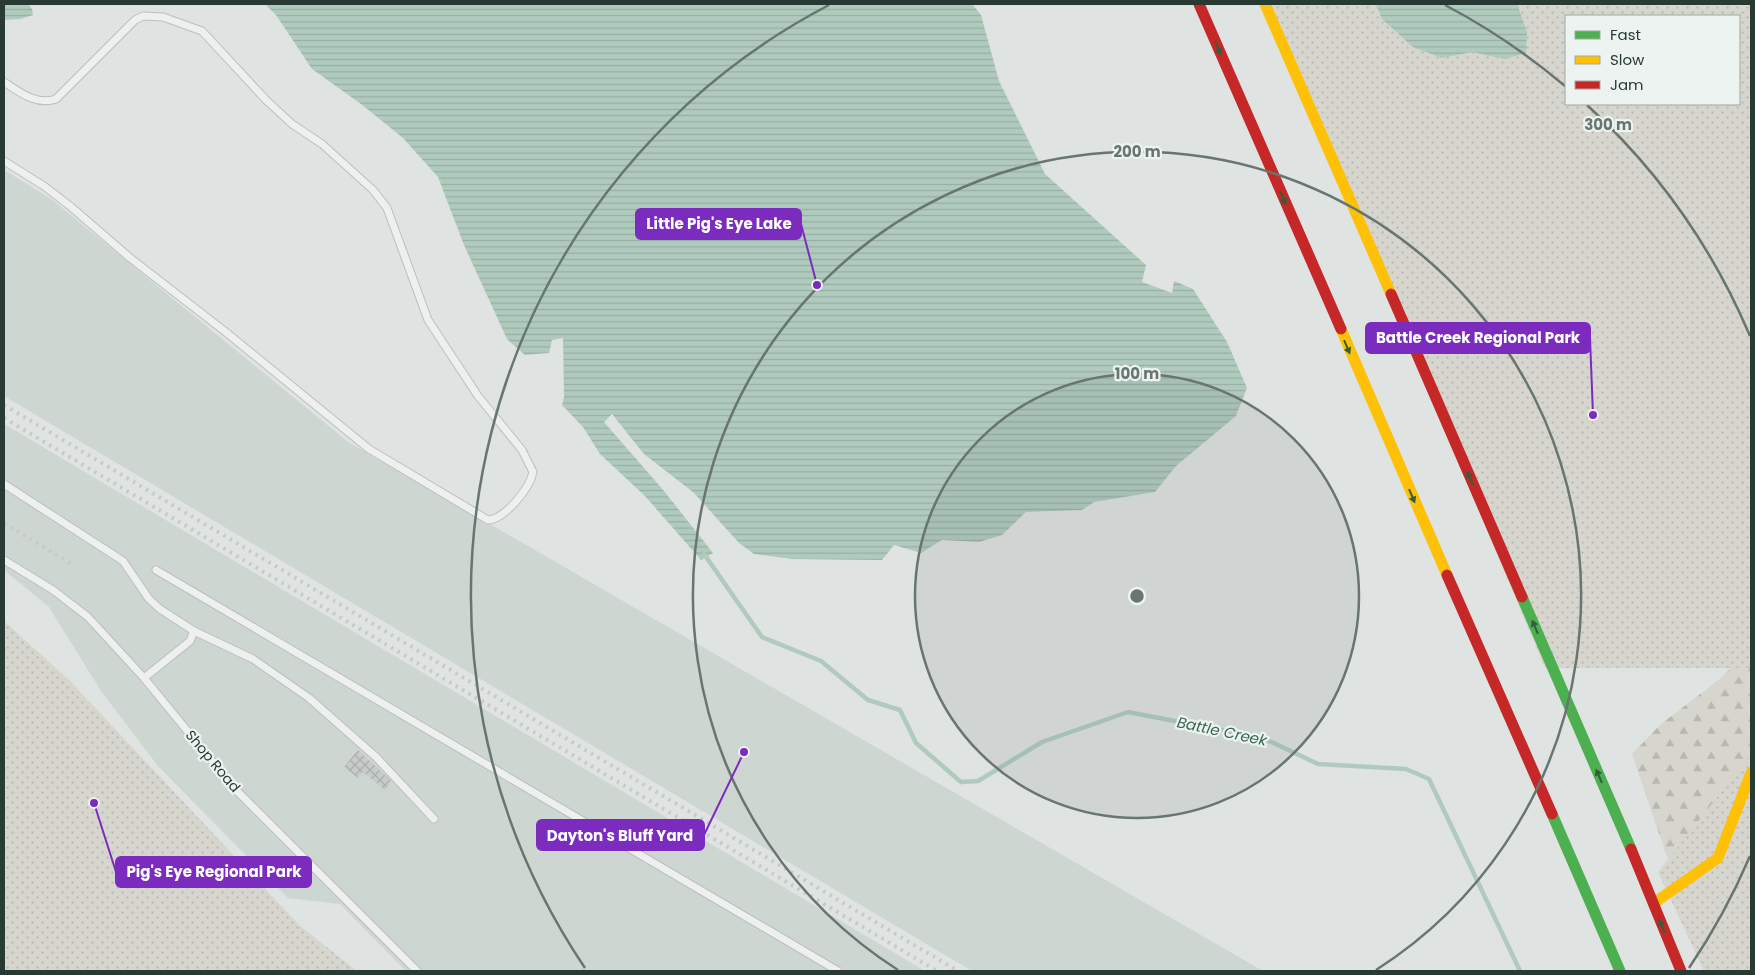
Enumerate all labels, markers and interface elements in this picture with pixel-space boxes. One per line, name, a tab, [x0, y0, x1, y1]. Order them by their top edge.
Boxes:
legend	[1565, 15, 1740, 105]
text: Fast	[1610, 24, 1641, 45]
one-way arrow	[1214, 41, 1222, 56]
text: Slow	[1610, 49, 1645, 70]
text: Jam	[1610, 74, 1644, 95]
text: 300 m	[1584, 114, 1632, 135]
text: 200 m	[1113, 141, 1161, 162]
one-way arrow	[1279, 191, 1287, 205]
callout: Little Pig's Eye Lake	[636, 209, 801, 239]
text: Little Pig's Eye Lake	[646, 213, 792, 234]
callout: Battle Creek Regional Park	[1366, 323, 1590, 353]
text: Battle Creek Regional Park	[1376, 327, 1581, 348]
one-way arrow	[1344, 340, 1352, 354]
text: 100 m	[1115, 363, 1159, 384]
one-way arrow	[1466, 471, 1474, 485]
one-way arrow	[1408, 489, 1416, 503]
centre of rings	[1128, 587, 1146, 605]
one-way arrow	[1530, 620, 1538, 634]
water label: Battle Creek	[1175, 711, 1270, 751]
street label: Shop Road	[181, 726, 245, 796]
one-way arrow	[1594, 769, 1602, 784]
callout: Dayton's Bluff Yard	[537, 820, 704, 850]
text: Dayton's Bluff Yard	[547, 825, 693, 846]
callout: Pig's Eye Regional Park	[116, 857, 311, 887]
text: Pig's Eye Regional Park	[126, 861, 302, 882]
one-way arrow	[1658, 919, 1666, 933]

